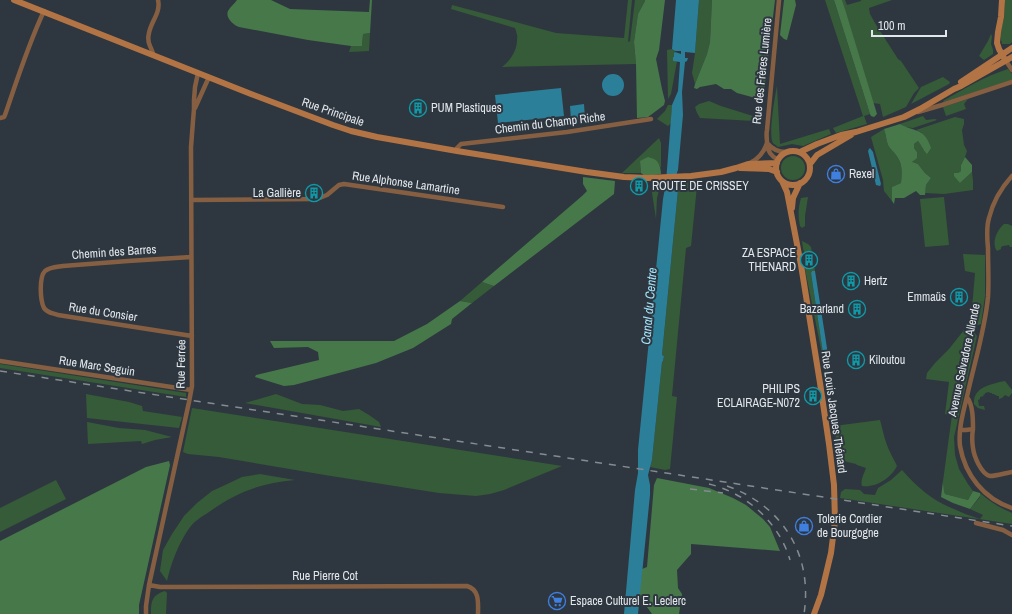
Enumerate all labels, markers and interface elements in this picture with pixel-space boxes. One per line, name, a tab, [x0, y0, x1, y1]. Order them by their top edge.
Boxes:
scale bar	[872, 12, 946, 38]
street label: Rue des Frères Lumière	[748, 17, 776, 125]
text: 100 m	[878, 18, 905, 34]
street label: Rue Principale	[300, 94, 366, 130]
building icon: PUM Plastiques	[408, 98, 428, 118]
place label: PUM Plastiques	[431, 100, 502, 116]
street label: Chemin du Champ Riche	[494, 108, 606, 138]
shop icon: Rexel	[826, 164, 846, 184]
place label: Rexel	[849, 166, 874, 182]
street label: Rue Alphonse Lamartine	[351, 168, 461, 198]
building icon: ROUTE DE CRISSEY	[629, 176, 649, 196]
place label: ROUTE DE CRISSEY	[652, 178, 749, 194]
building icon: La Gallière	[304, 183, 324, 203]
place label: La Gallière	[253, 185, 301, 201]
street label: Chemin des Barres	[71, 241, 157, 263]
place label: ZA ESPACE THENARD	[742, 245, 796, 275]
building icon: ZA ESPACE THENARD	[799, 250, 819, 270]
water label: Canal du Centre	[637, 267, 661, 345]
building icon: Hertz	[841, 271, 861, 291]
place label: Hertz	[864, 273, 888, 289]
building icon: Emmaüs	[949, 287, 969, 307]
place label: Emmaüs	[907, 289, 946, 305]
street label: Rue du Consier	[68, 299, 139, 325]
building icon: Bazarland	[847, 299, 867, 319]
place label: Bazarland	[800, 301, 844, 317]
street label: Avenue Salvadore Allende	[944, 302, 984, 419]
street label: Rue Ferrée	[173, 339, 189, 389]
street label: Rue Louis Jacques Thénard	[817, 350, 851, 474]
building icon: Kiloutou	[846, 350, 866, 370]
street label: Rue Marc Seguin	[58, 352, 136, 380]
place label: Kiloutou	[869, 352, 905, 368]
place label: PHILIPS ECLAIRAGE-N072	[717, 381, 800, 411]
building icon: PHILIPS ECLAIRAGE-N072	[803, 386, 823, 406]
place label: Tolerie Cordier de Bourgogne	[817, 511, 883, 541]
shop icon: Tolerie Cordier de Bourgogne	[794, 516, 814, 536]
street label: Rue Pierre Cot	[292, 568, 358, 584]
supermarket icon: Espace Culturel E. Leclerc	[547, 591, 567, 611]
place label: Espace Culturel E. Leclerc	[570, 593, 686, 609]

